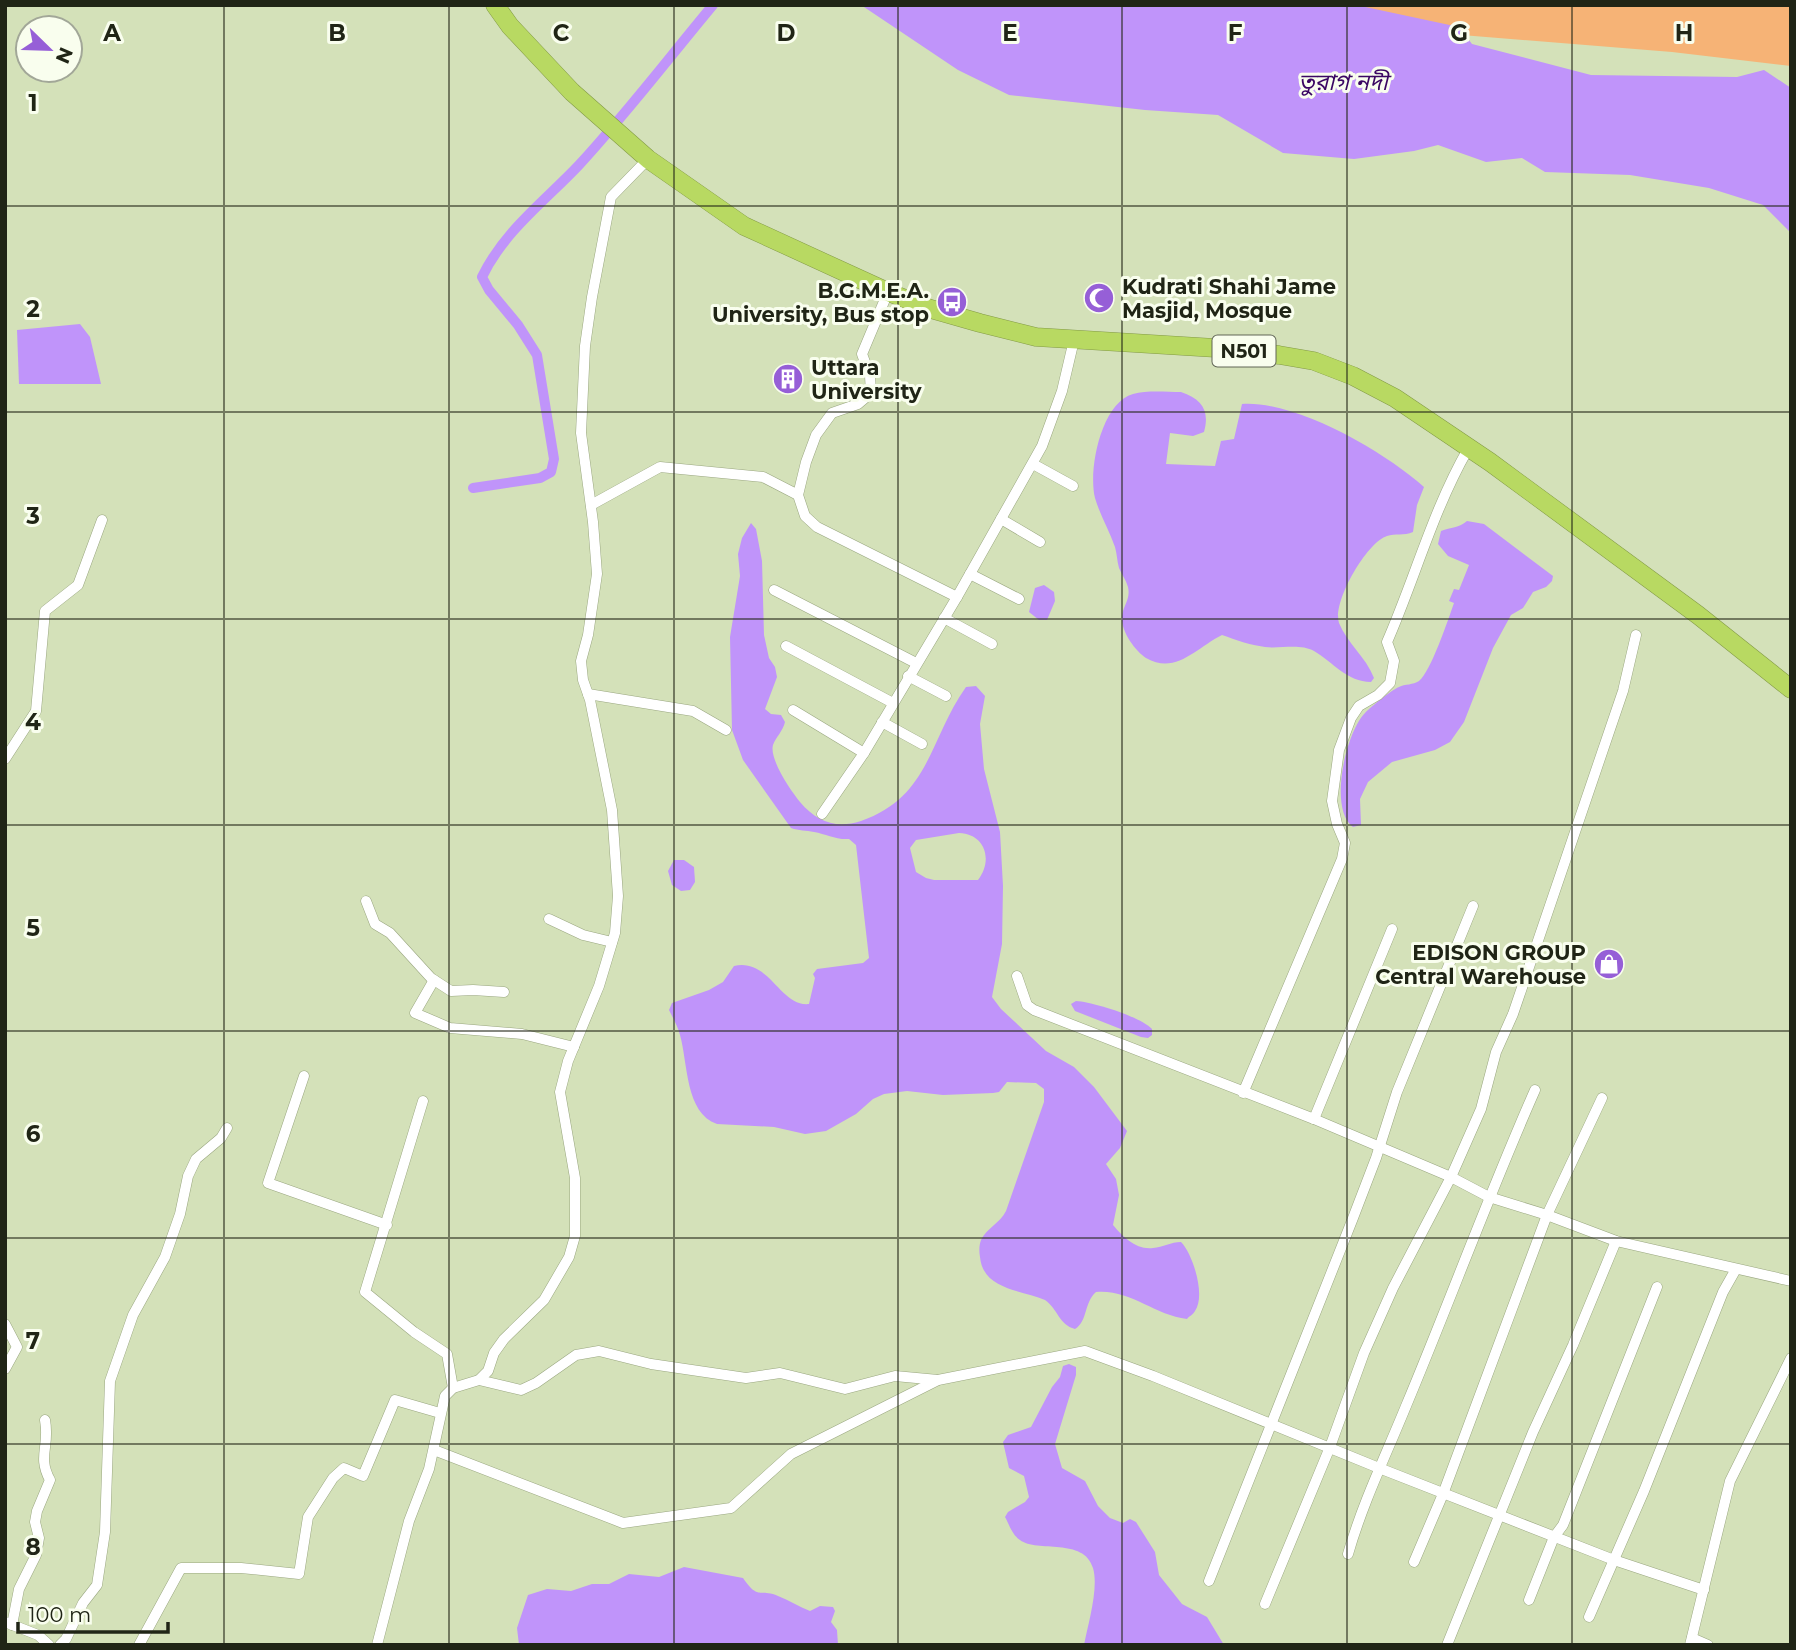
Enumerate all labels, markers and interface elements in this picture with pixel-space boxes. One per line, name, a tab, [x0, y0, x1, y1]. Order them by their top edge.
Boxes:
north arrow	[14, 14, 84, 84]
text: A	[102, 19, 121, 47]
text: B	[328, 19, 346, 47]
text: C	[553, 19, 570, 47]
text: D	[777, 19, 796, 47]
text: E	[1002, 19, 1018, 47]
text: F	[1228, 19, 1243, 47]
text: G	[1450, 19, 1468, 47]
text: H	[1675, 19, 1693, 47]
text: N	[51, 44, 78, 67]
water label: তুরাগ নদী	[1298, 68, 1392, 96]
text: 1	[28, 89, 38, 117]
place label: Kudrati Shahi Jame Masjid, Mosque	[1122, 274, 1336, 323]
place label: B.G.M.E.A. University, Bus stop	[712, 278, 929, 327]
mosque icon: Kudrati Shahi Jame Masjid, Mosque	[1082, 281, 1116, 315]
bus stop icon: B.G.M.E.A. University, Bus stop	[935, 285, 969, 319]
text: 2	[26, 295, 40, 323]
road number: N501	[1212, 336, 1276, 366]
place label: Uttara University	[811, 355, 922, 404]
building icon: Uttara University	[771, 362, 805, 396]
text: 3	[25, 502, 40, 530]
text: 4	[25, 708, 41, 736]
text: 5	[26, 914, 40, 942]
place label: EDISON GROUP Central Warehouse	[1375, 940, 1586, 989]
shop icon: EDISON GROUP Central Warehouse	[1592, 947, 1626, 981]
text: 6	[26, 1120, 41, 1148]
text: 7	[26, 1327, 40, 1355]
text: 8	[25, 1533, 41, 1561]
scale bar	[18, 1590, 168, 1634]
text: 100 m	[28, 1602, 91, 1627]

